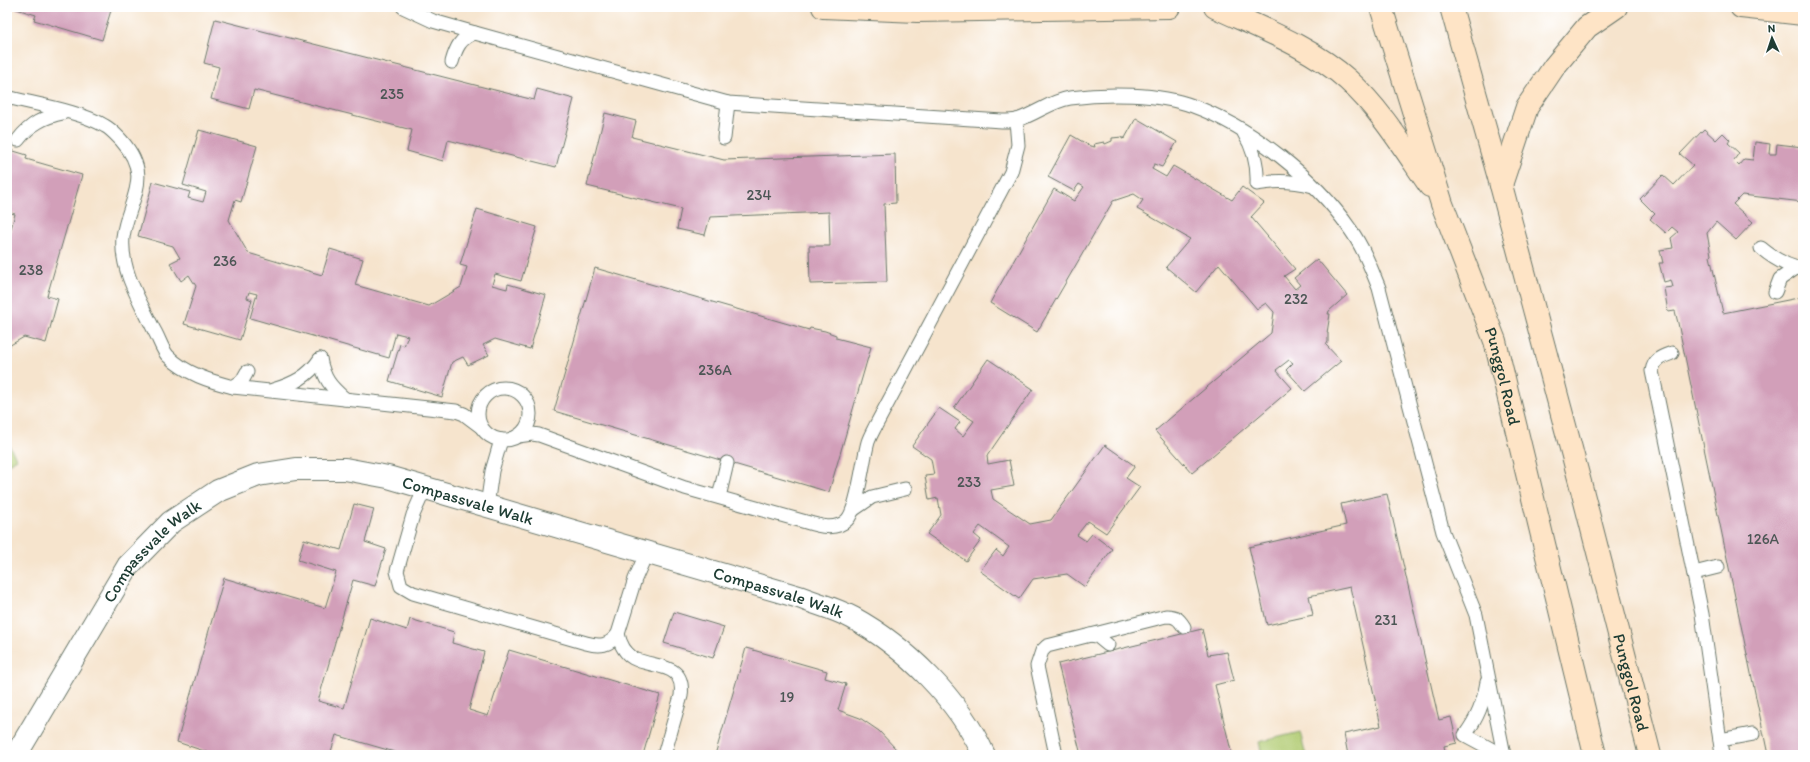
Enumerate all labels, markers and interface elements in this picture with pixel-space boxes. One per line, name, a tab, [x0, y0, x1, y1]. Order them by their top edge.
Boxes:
north arrow	[1752, 18, 1792, 58]
text: N	[1767, 22, 1776, 35]
house number: 235	[380, 85, 404, 103]
house number: 234	[746, 186, 772, 204]
house number: 236	[213, 252, 237, 270]
house number: 238	[19, 261, 43, 279]
house number: 232	[1284, 290, 1308, 308]
street label: Punggol Road	[1481, 324, 1525, 427]
house number: 236A	[698, 361, 732, 379]
street label: Compassvale Walk	[400, 472, 536, 529]
house number: 233	[957, 473, 981, 491]
street label: Compassvale Walk	[99, 495, 205, 606]
house number: 126A	[1747, 530, 1780, 548]
street label: Compassvale Walk	[711, 562, 847, 622]
house number: 231	[1374, 611, 1398, 629]
street label: Punggol Road	[1609, 631, 1653, 733]
house number: 19	[780, 688, 795, 706]

